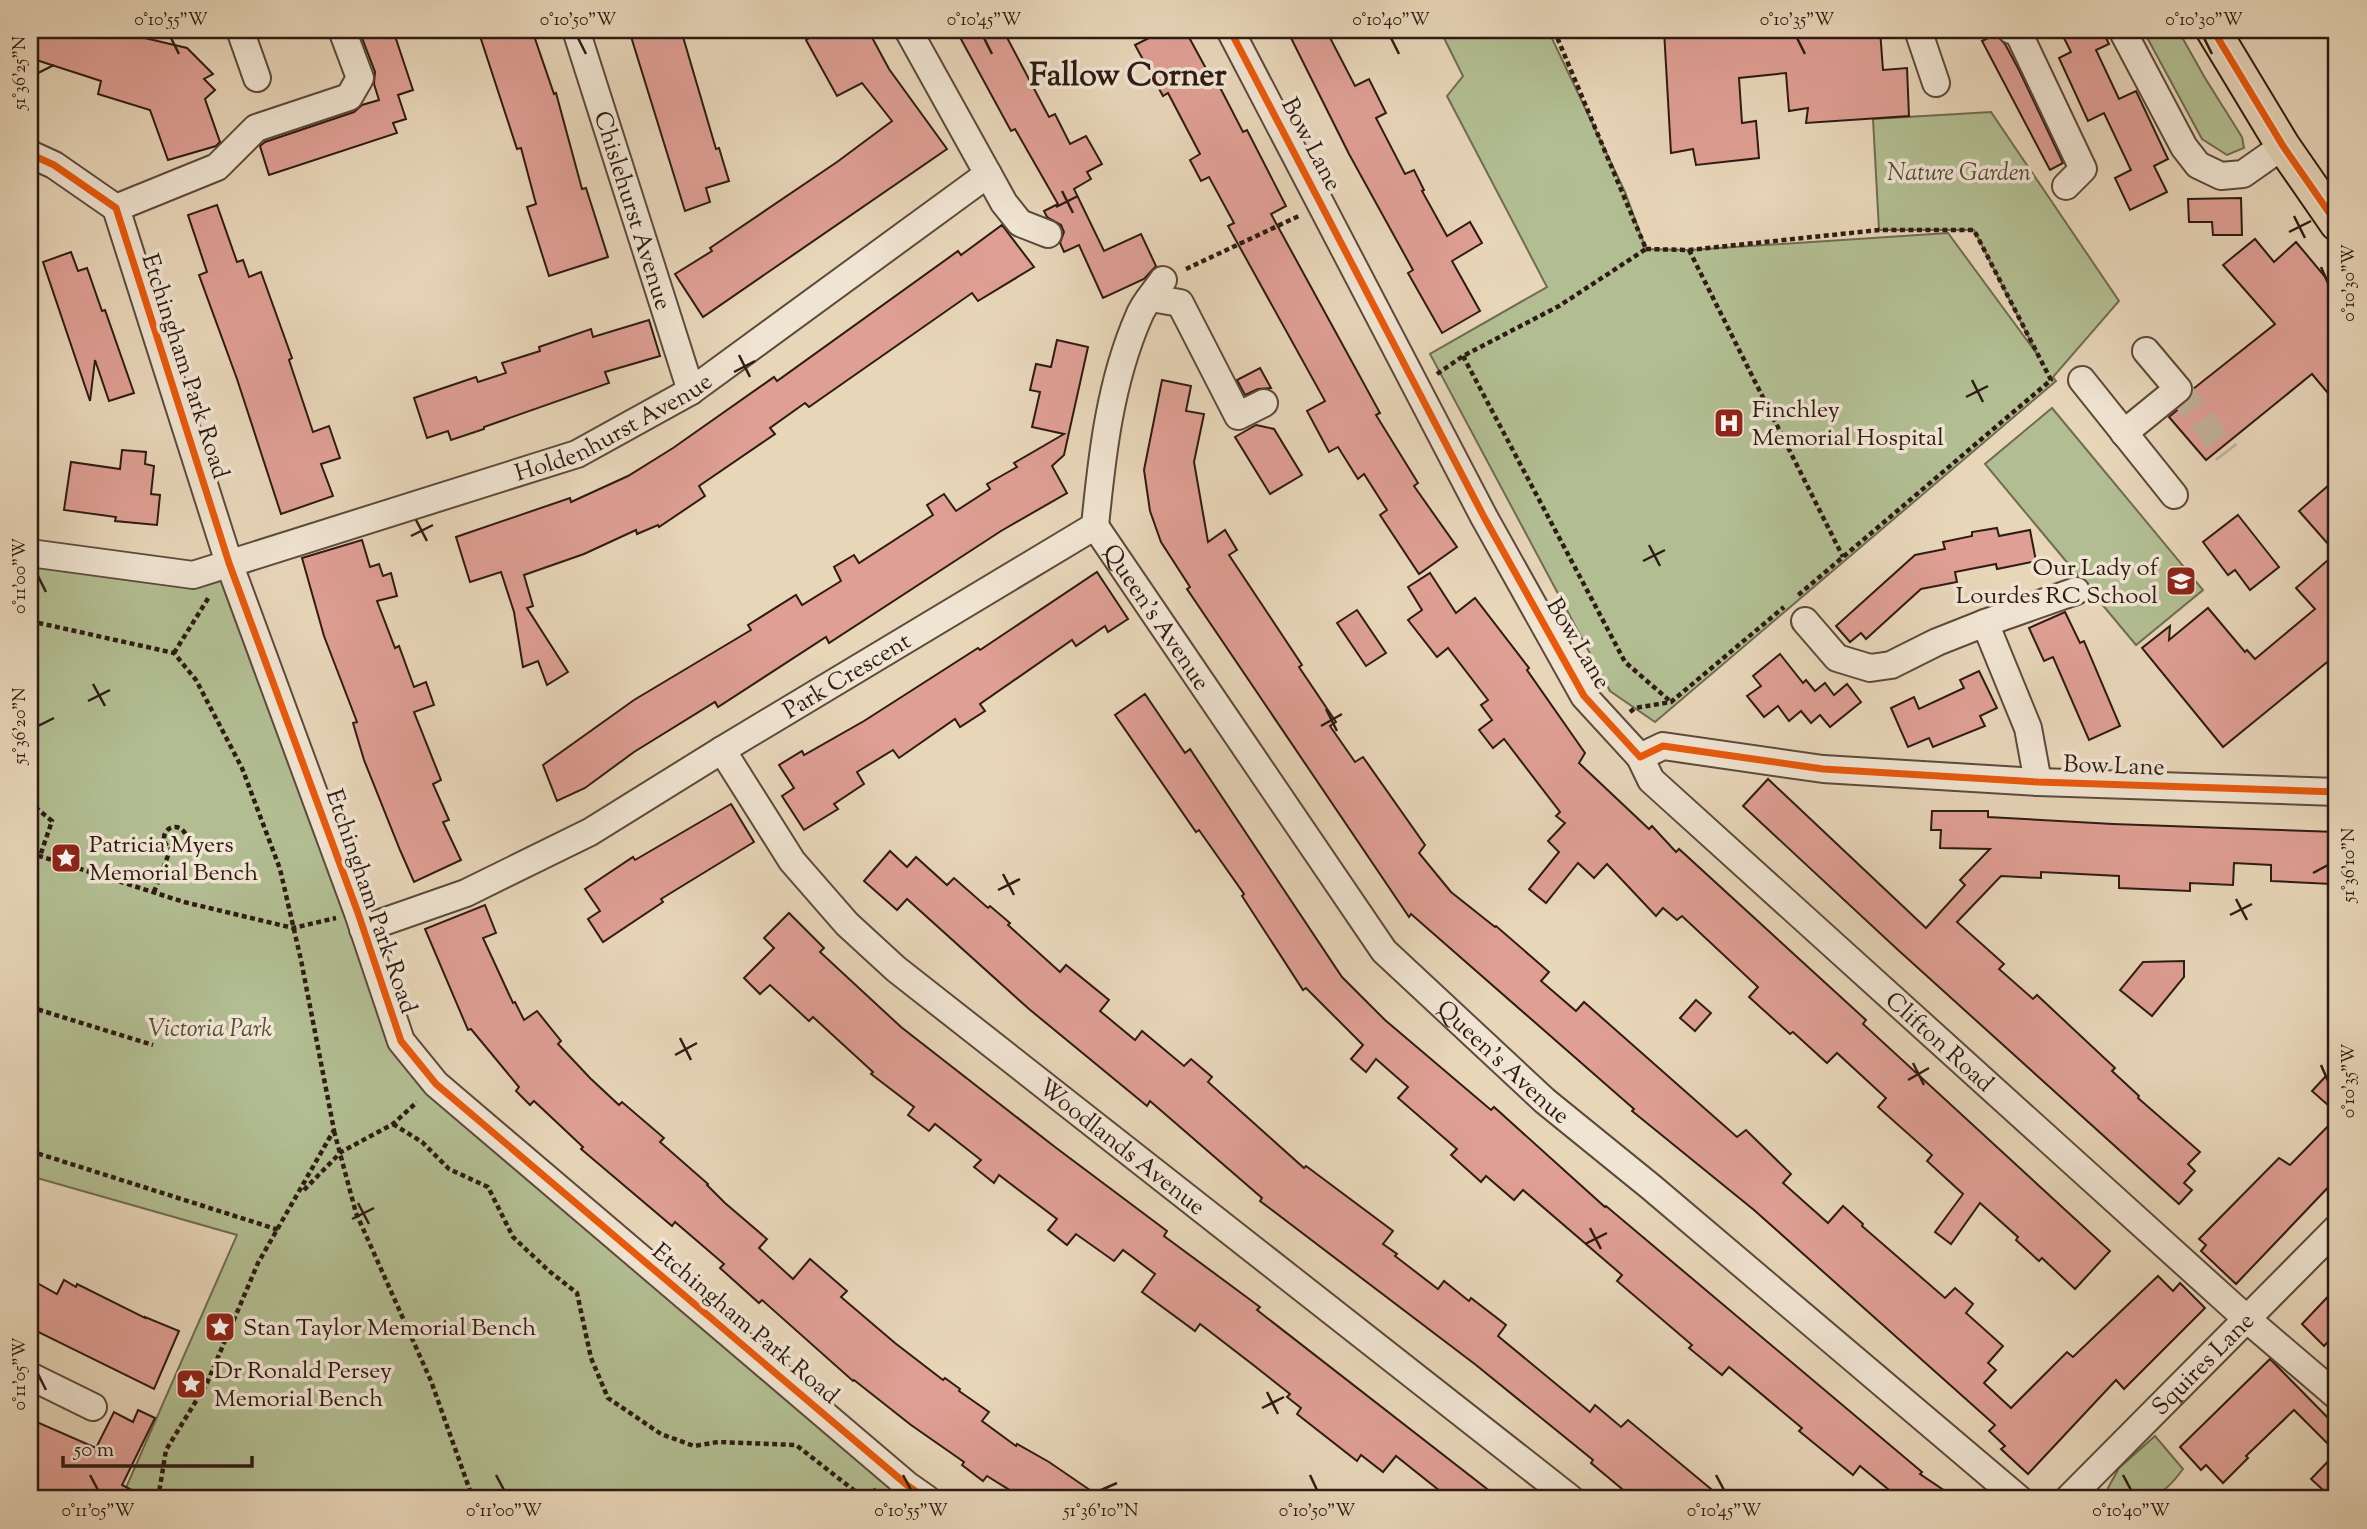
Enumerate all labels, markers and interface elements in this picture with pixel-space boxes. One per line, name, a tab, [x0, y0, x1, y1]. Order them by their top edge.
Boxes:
text: 0°10'55"W	[134, 8, 208, 34]
text: 0°10'50"W	[540, 8, 616, 34]
text: 0°10'45"W	[947, 8, 1021, 34]
text: 0°10'40"W	[1352, 8, 1430, 34]
text: 0°10'35"W	[1760, 8, 1834, 34]
text: 0°10'30"W	[2165, 8, 2243, 34]
text: 51°36'25"N	[8, 36, 34, 111]
district label: Fallow Corner	[1030, 54, 1227, 100]
street label: Bow Lane	[1271, 92, 1349, 198]
street label: Chislehurst Avenue	[584, 107, 679, 314]
park label: Nature Garden	[1887, 157, 2031, 191]
text: 0°10'30"W	[2337, 244, 2363, 322]
street label: Etchingham Park Road	[132, 250, 237, 484]
street label: Holdenhurst Avenue	[511, 366, 720, 492]
place label: Finchley Memorial Hospital	[1752, 394, 1944, 456]
hospital icon: Finchley Memorial Hospital	[1712, 406, 1746, 440]
text: 0°11'00"W	[8, 538, 34, 614]
street label: Queen's Avenue	[1093, 538, 1217, 698]
place label: Our Lady of Lourdes RC School	[1956, 552, 2160, 614]
school or university icon: Our Lady of Lourdes RC School	[2164, 564, 2198, 598]
street label: Bow Lane	[1537, 592, 1618, 696]
street label: Park Crescent	[777, 625, 918, 729]
text: 51°36'20"N	[8, 687, 34, 766]
street label: Bow Lane	[2063, 748, 2165, 786]
street label: Etchingham Park Road	[316, 785, 425, 1019]
text: 51°36'10"N	[2337, 828, 2363, 903]
place label: Patricia Myers Memorial Bench	[89, 829, 258, 891]
place icon: Patricia Myers Memorial Bench	[49, 841, 83, 875]
street label: Clifton Road	[1877, 985, 2001, 1101]
street label: Queen's Avenue	[1428, 993, 1576, 1133]
park label: Victoria Park	[148, 1013, 272, 1047]
text: 0°10'35"W	[2337, 1044, 2363, 1118]
street label: Woodlands Avenue	[1030, 1072, 1212, 1225]
street label: Etchingham Park Road	[644, 1236, 846, 1413]
street label: Squires Lane	[2145, 1306, 2263, 1424]
place icon: Stan Taylor Memorial Bench	[203, 1310, 237, 1344]
place label: Stan Taylor Memorial Bench	[243, 1312, 536, 1346]
text: 0°11'05"W	[8, 1337, 34, 1411]
place label: Dr Ronald Persey Memorial Bench	[214, 1355, 392, 1417]
place icon: Dr Ronald Persey Memorial Bench	[174, 1367, 208, 1401]
scale bar	[63, 1424, 252, 1468]
text: 50 m	[73, 1436, 114, 1466]
text: 0°11'05"W	[61, 1499, 135, 1525]
text: 0°11'00"W	[466, 1499, 542, 1525]
text: 0°10'55"W	[874, 1499, 948, 1525]
text: 51°36'10"N	[1063, 1499, 1138, 1525]
text: 0°10'50"W	[1279, 1499, 1355, 1525]
text: 0°10'45"W	[1687, 1499, 1761, 1525]
text: 0°10'40"W	[2092, 1499, 2170, 1525]

